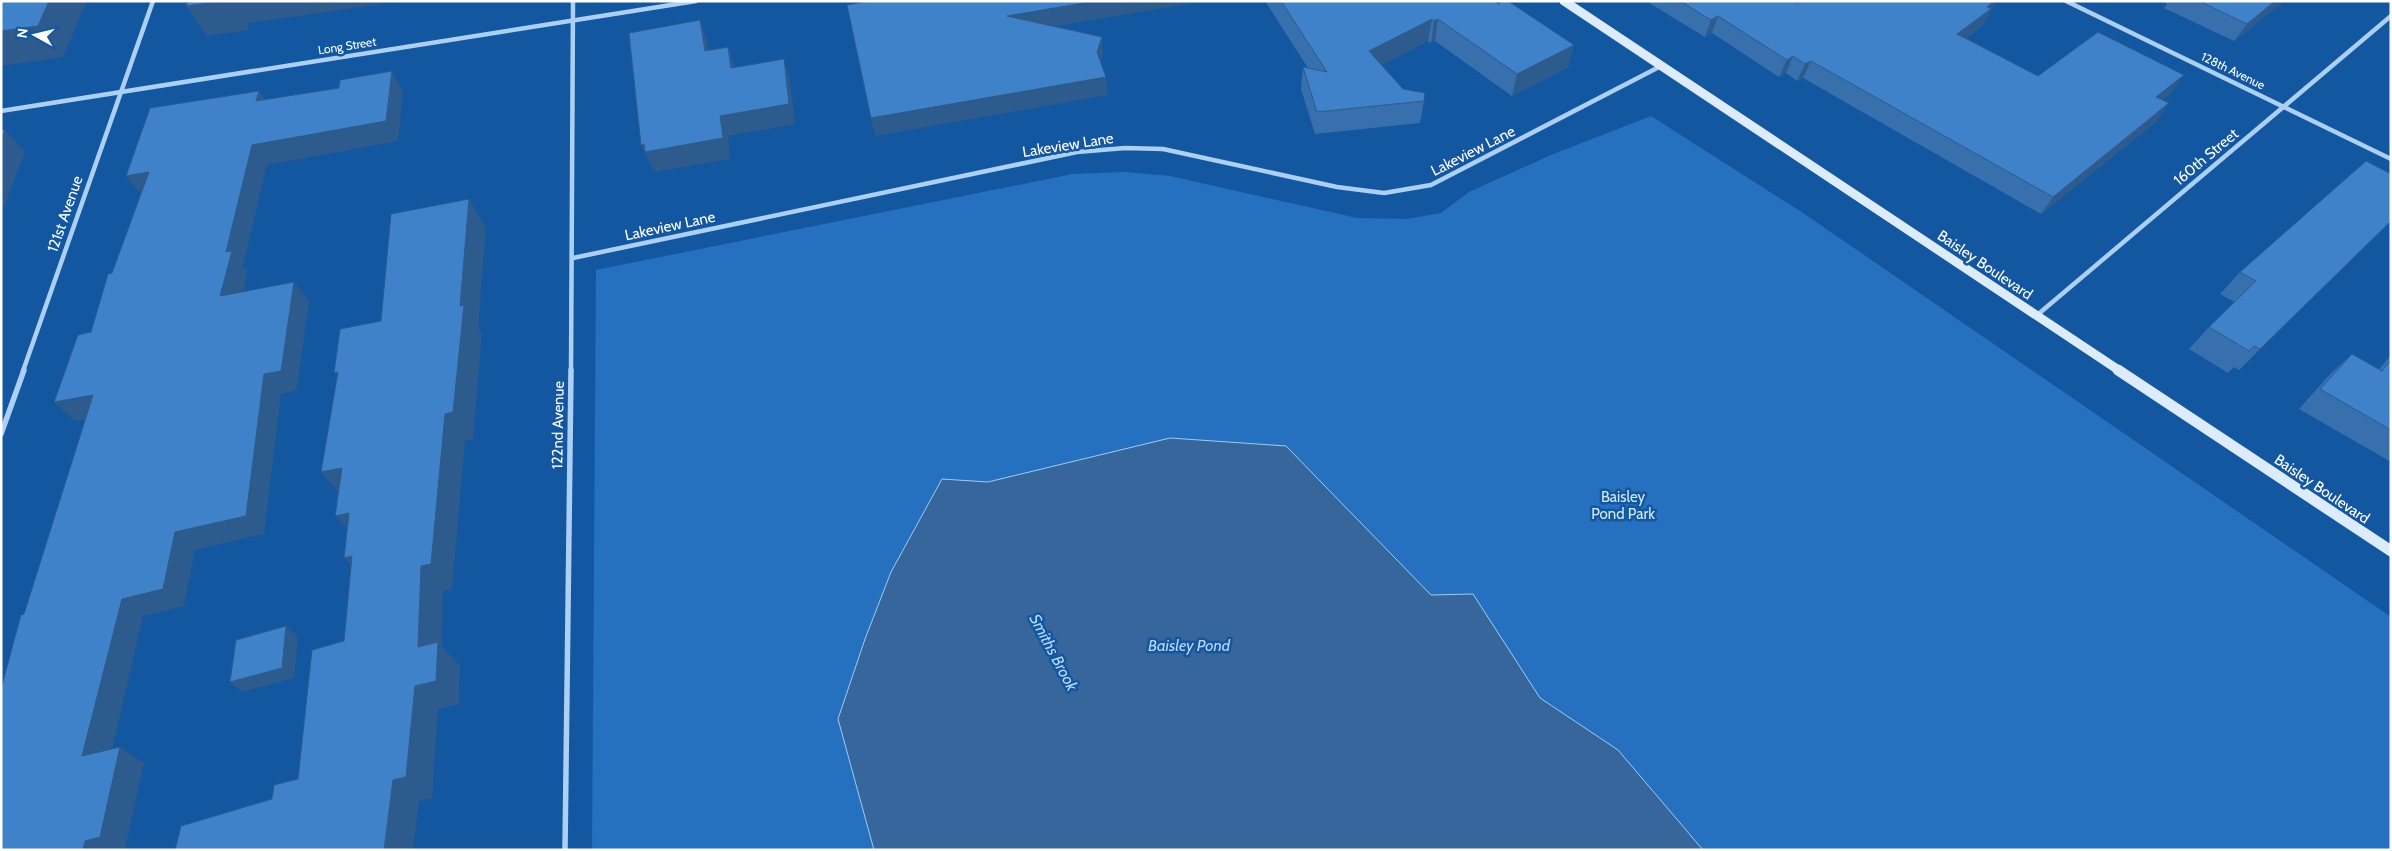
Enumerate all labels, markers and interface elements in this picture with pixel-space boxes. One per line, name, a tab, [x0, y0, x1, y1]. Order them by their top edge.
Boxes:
north arrow	[10, 10, 60, 60]
text: N	[13, 27, 32, 39]
street label: Long Street	[317, 34, 377, 58]
street label: 128th Avenue	[2199, 49, 2267, 92]
street label: Lakeview Lane	[1428, 122, 1518, 180]
street label: 160th Street	[2170, 125, 2242, 189]
street label: Lakeview Lane	[1021, 129, 1115, 161]
street label: 121st Avenue	[43, 173, 87, 255]
street label: Lakeview Lane	[623, 208, 717, 244]
street label: Baisley Boulevard	[1934, 226, 2036, 304]
street label: 122nd Avenue	[548, 380, 568, 469]
street label: Baisley Boulevard	[2271, 450, 2373, 528]
park label: Baisley Pond Park	[1591, 488, 1655, 523]
water label: Smiths Brook	[1025, 611, 1082, 695]
water label: Baisley Pond	[1148, 636, 1231, 655]

